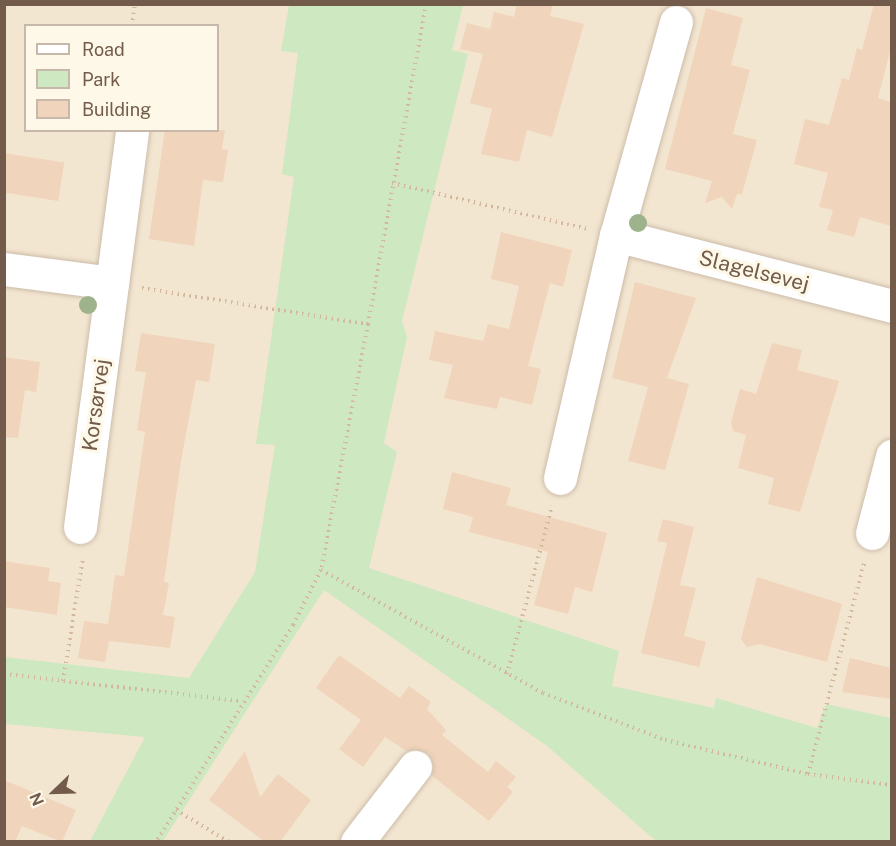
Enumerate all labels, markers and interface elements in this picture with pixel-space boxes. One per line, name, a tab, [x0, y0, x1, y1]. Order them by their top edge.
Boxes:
legend	[24, 24, 219, 132]
text: Road	[82, 39, 125, 60]
text: Park	[82, 69, 120, 90]
text: Building	[82, 99, 151, 120]
street label: Slagelsevej	[696, 245, 812, 297]
street label: Korsørvej	[77, 357, 115, 453]
north arrow	[24, 762, 84, 822]
text: N	[26, 790, 48, 809]

